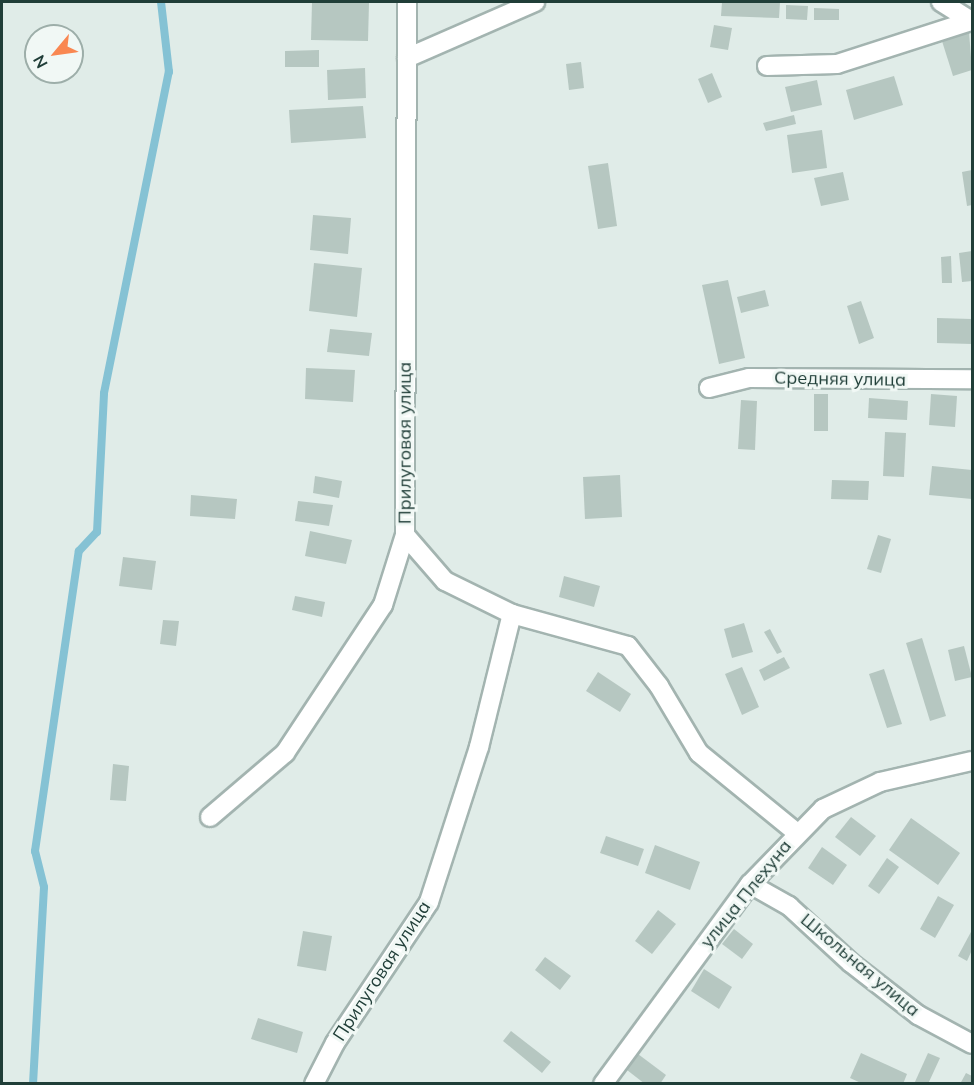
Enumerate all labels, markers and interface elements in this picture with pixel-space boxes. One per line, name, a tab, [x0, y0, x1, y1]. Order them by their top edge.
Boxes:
north arrow	[24, 24, 84, 84]
text: N	[28, 52, 52, 72]
street label: Прилуговая улица	[394, 362, 416, 524]
street label: Средняя улица	[774, 367, 906, 391]
street label: улица Плехуна	[696, 836, 796, 952]
street label: Прилуговая улица	[329, 897, 435, 1045]
street label: Школьная улица	[796, 909, 924, 1021]

